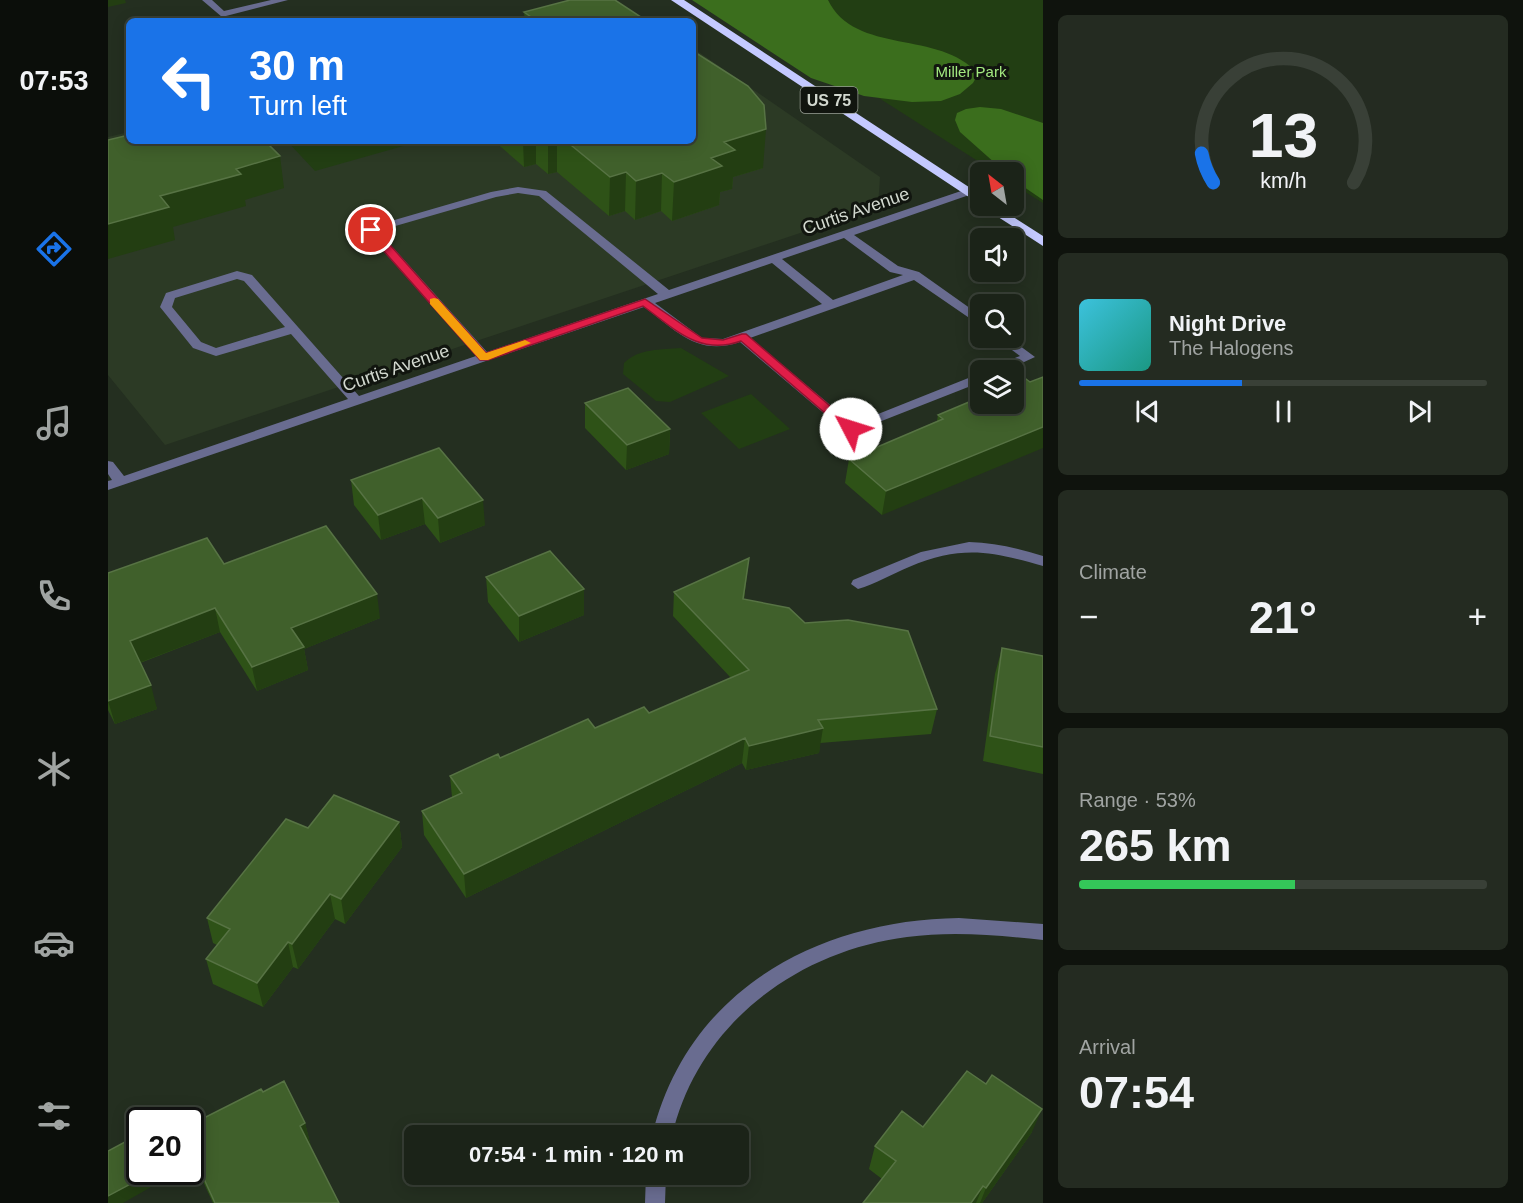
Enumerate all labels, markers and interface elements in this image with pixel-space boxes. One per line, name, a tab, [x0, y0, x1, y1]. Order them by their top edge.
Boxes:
icon: left	[150, 42, 228, 120]
text: 30 m	[249, 42, 345, 89]
park label: Miller Park	[936, 63, 1007, 80]
text: 07:53	[19, 66, 89, 96]
road number: US 75	[800, 87, 858, 113]
text: Turn left	[249, 91, 347, 121]
text: 13	[1248, 101, 1318, 170]
north arrow	[970, 162, 1024, 216]
map controls	[970, 162, 1024, 414]
text: km/h	[1260, 170, 1306, 194]
street label: Curtis Avenue	[800, 183, 912, 239]
pin	[345, 204, 396, 255]
icon: arrive	[354, 213, 387, 246]
icon: directions	[33, 228, 75, 270]
button: sound	[970, 228, 1024, 282]
button: search	[970, 294, 1024, 348]
text: Night Drive	[1169, 311, 1286, 336]
text: The Halogens	[1169, 337, 1294, 359]
street label: Curtis Avenue	[340, 340, 452, 396]
button: layers	[970, 360, 1024, 414]
icon: previous	[1131, 395, 1164, 428]
icon: pause	[1267, 395, 1300, 428]
icon: next	[1403, 395, 1436, 428]
position arrow	[819, 397, 883, 461]
icon: music	[33, 402, 75, 444]
text: Climate	[1079, 561, 1147, 583]
icon: phone	[33, 575, 75, 617]
text: 21°	[1249, 592, 1317, 643]
text: −	[1079, 598, 1098, 635]
text: +	[1468, 598, 1487, 635]
icon: climate	[33, 748, 75, 790]
text: Range · 53%	[1079, 789, 1196, 811]
text: 265 km	[1079, 820, 1232, 871]
icon: car	[33, 922, 75, 964]
text: Arrival	[1079, 1036, 1136, 1058]
text: 07:54	[1079, 1067, 1194, 1118]
icon: filters	[33, 1095, 75, 1137]
speed limit sign: 20	[126, 1107, 204, 1185]
text: 07:54 · 1 min · 120 m	[469, 1142, 684, 1167]

